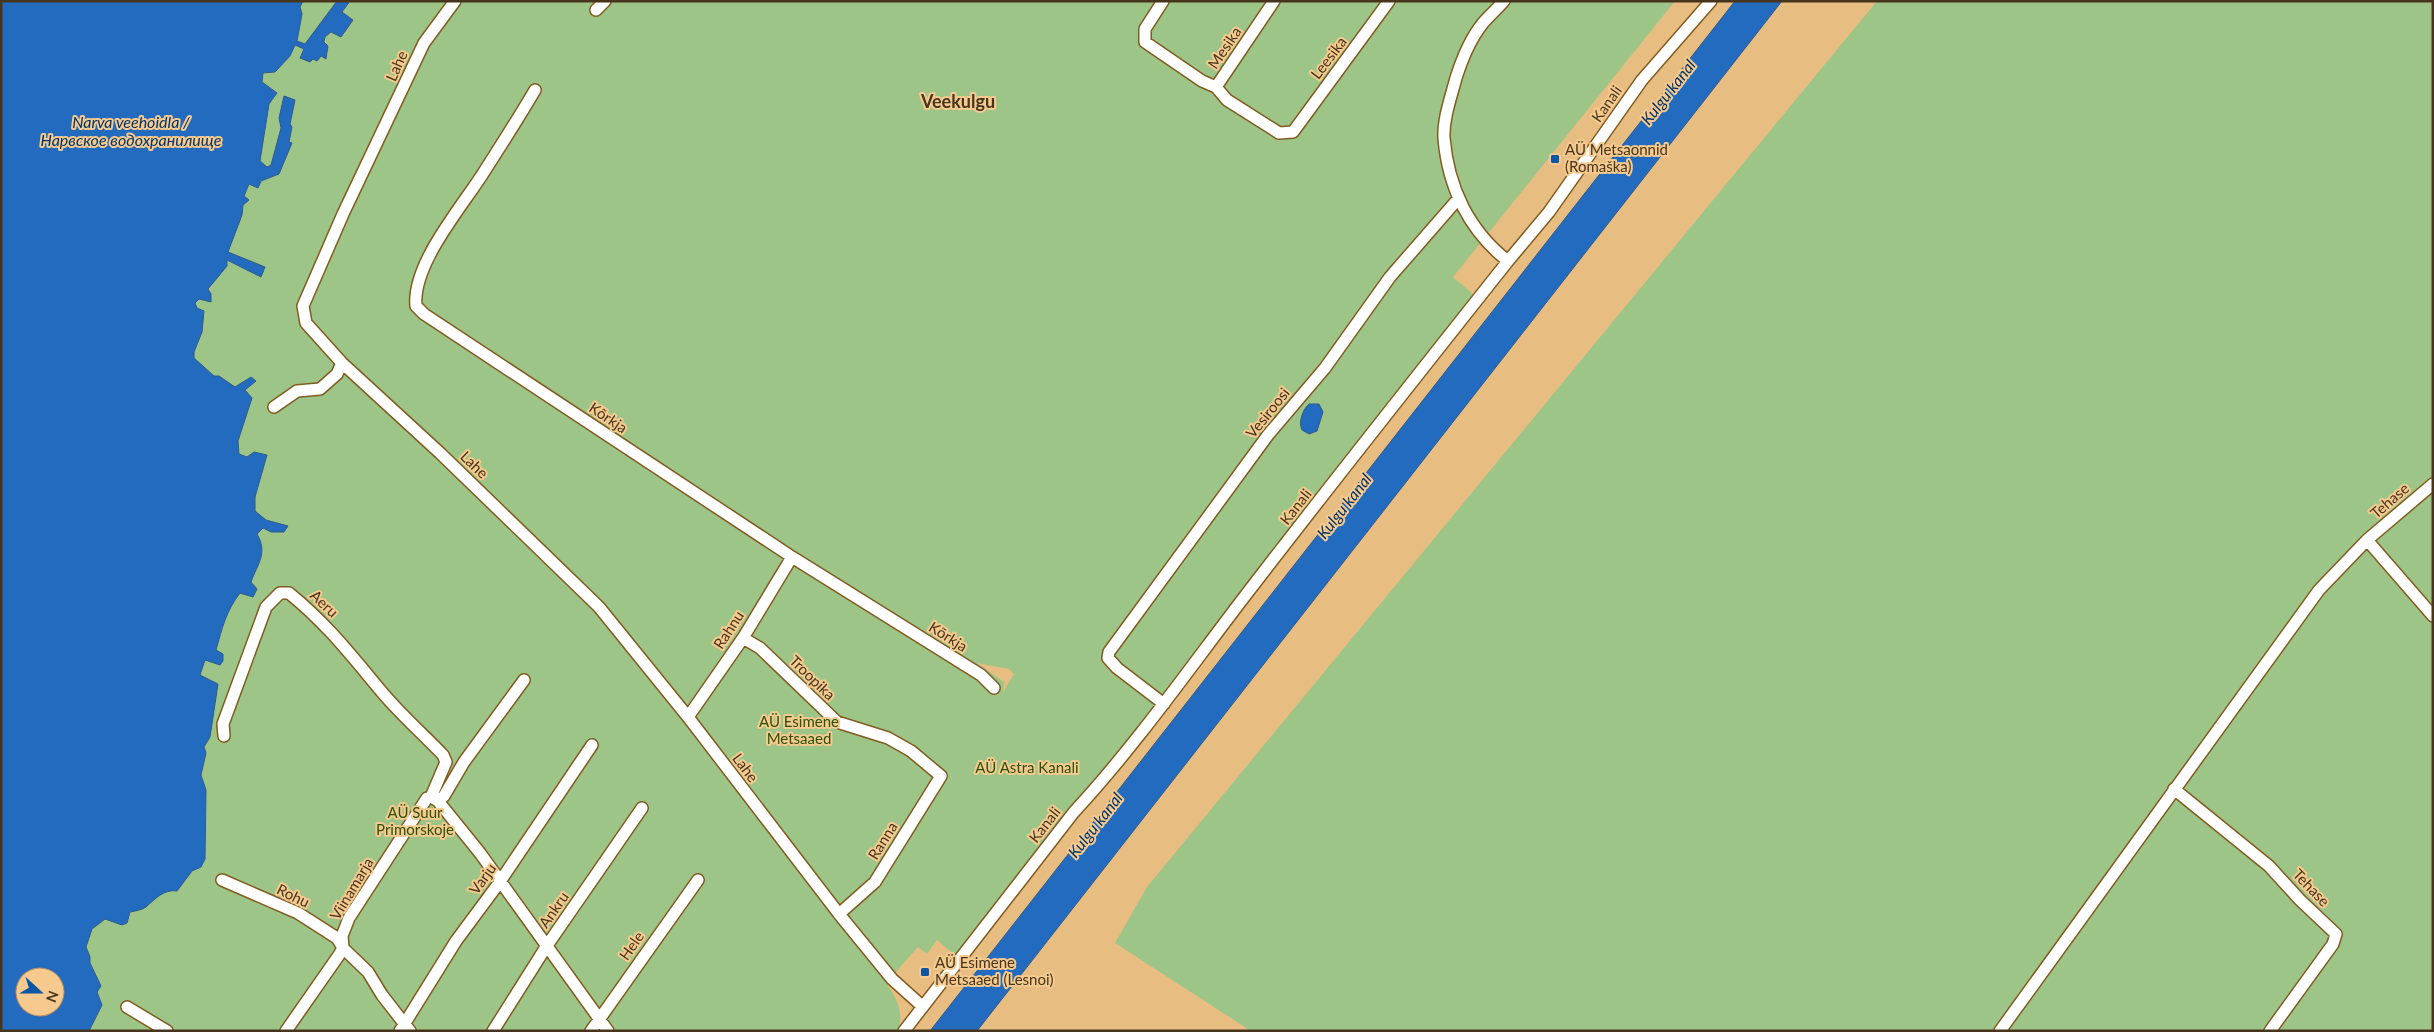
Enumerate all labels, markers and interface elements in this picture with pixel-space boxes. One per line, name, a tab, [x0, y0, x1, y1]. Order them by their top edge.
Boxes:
street label: Mesika	[1204, 23, 1245, 72]
street label: Leesika	[1307, 33, 1350, 82]
street label: Lahe	[381, 47, 411, 84]
water label: Kulgu kanal	[1636, 55, 1699, 128]
street label: Kanali	[1587, 82, 1625, 125]
district label: Veekulgu	[920, 90, 995, 112]
water label: Narva veehoidla / Нарвское водохранилище	[41, 112, 222, 149]
place label: AÜ Metsaonnid (Romaška)	[1565, 140, 1668, 175]
marker: AÜ Metsaonnid (Romaška)	[1549, 153, 1561, 165]
street label: Vesiroosi	[1242, 384, 1293, 441]
street label: Kõrkja	[586, 398, 631, 436]
street label: Lahe	[457, 447, 492, 482]
water label: Kulgu kanal	[1312, 469, 1375, 542]
street label: Tehase	[2366, 479, 2412, 522]
street label: Kanali	[1276, 485, 1315, 528]
street label: Aeru	[307, 586, 342, 621]
street label: Rahnu	[709, 607, 747, 652]
street label: Kõrkja	[926, 617, 971, 655]
street label: Troopika	[786, 651, 839, 703]
park label: AÜ Esimene Metsaaed	[759, 712, 839, 747]
street label: Lahe	[729, 749, 762, 785]
park label: AÜ Astra Kanali	[975, 758, 1079, 776]
water label: Kulgu kanal	[1063, 788, 1126, 861]
park label: AÜ Suur Primorskoje	[376, 803, 454, 838]
street label: Kanali	[1025, 803, 1064, 846]
street label: Ranna	[864, 818, 901, 863]
street label: Viinamarja	[326, 854, 377, 923]
street label: Varju	[465, 859, 499, 897]
street label: Tehase	[2290, 865, 2334, 910]
street label: Rohu	[274, 880, 313, 911]
street label: Ankru	[534, 888, 572, 931]
street label: Hele	[615, 928, 647, 963]
place label: AÜ Esimene Metsaaed (Lesnoi)	[935, 953, 1054, 988]
marker: AÜ Esimene Metsaaed (Lesnoi)	[919, 966, 931, 978]
north arrow	[15, 967, 65, 1017]
text: N	[43, 989, 62, 1005]

